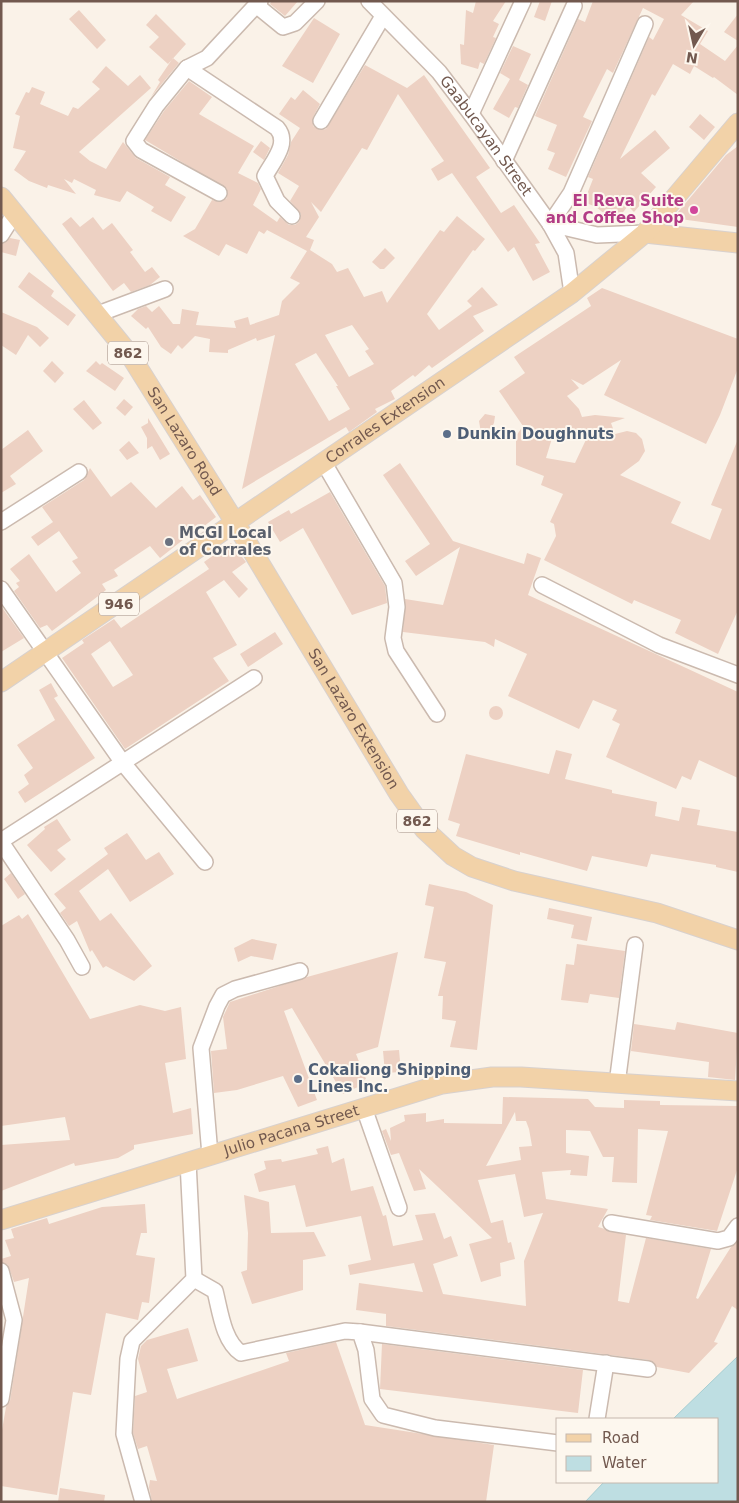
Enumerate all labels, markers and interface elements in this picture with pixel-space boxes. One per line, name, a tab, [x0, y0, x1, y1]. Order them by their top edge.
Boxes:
north arrow	[669, 20, 719, 70]
text: N	[685, 49, 699, 67]
street label: Gaabucayan Street	[436, 72, 536, 200]
place label: El Reva Suite and Coffee Shop	[546, 192, 684, 227]
marker: El Reva Suite and Coffee Shop	[688, 204, 700, 216]
road number: 862	[108, 342, 148, 364]
street label: Corrales Extension	[322, 373, 448, 467]
street label: San Lazaro Road	[143, 384, 225, 499]
place label: Dunkin Doughnuts	[457, 425, 614, 443]
marker: Dunkin Doughnuts	[441, 428, 453, 440]
place label: MCGI Local of Corrales	[179, 524, 272, 559]
marker: MCGI Local of Corrales	[163, 536, 175, 548]
road number: 946	[99, 592, 139, 616]
street label: San Lazaro Extension	[304, 645, 403, 792]
road number: 862	[397, 809, 437, 832]
place label: Cokaliong Shipping Lines Inc.	[308, 1061, 471, 1096]
marker: Cokaliong Shipping Lines Inc.	[292, 1073, 304, 1085]
street label: Julio Pacana Street	[221, 1101, 361, 1160]
legend	[556, 1418, 719, 1483]
text: Road	[602, 1429, 640, 1447]
text: Water	[602, 1454, 647, 1472]

